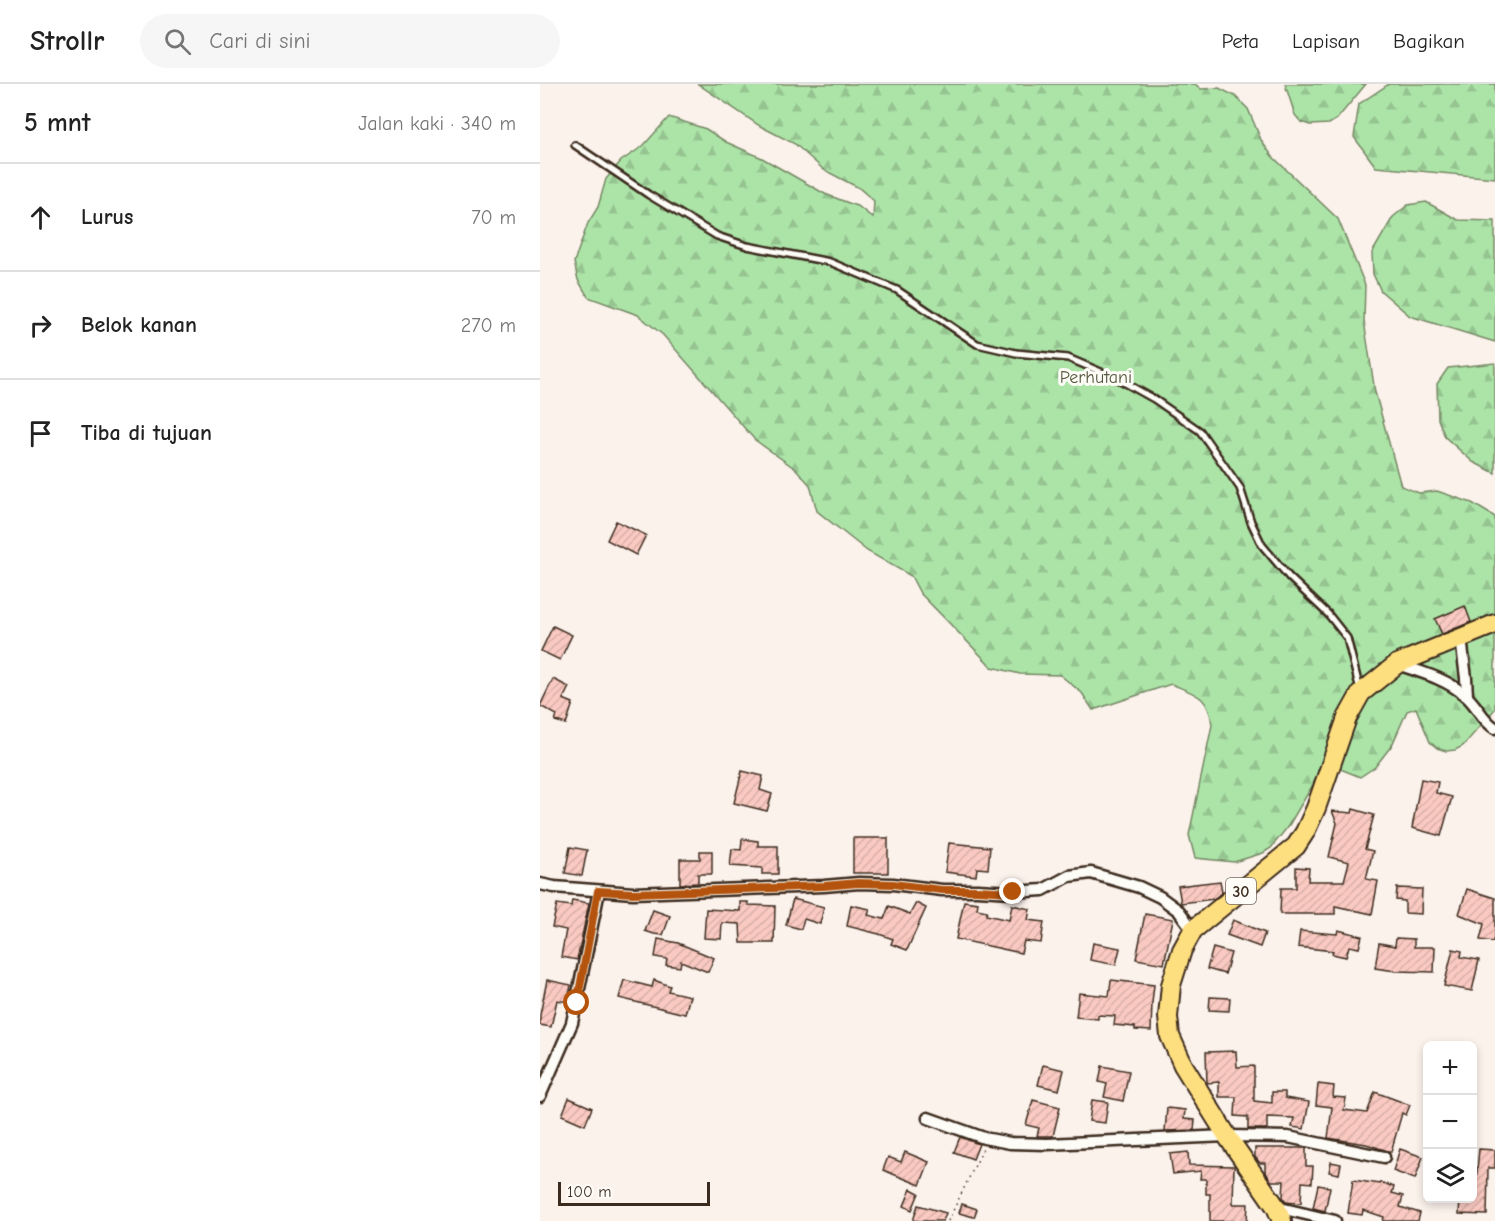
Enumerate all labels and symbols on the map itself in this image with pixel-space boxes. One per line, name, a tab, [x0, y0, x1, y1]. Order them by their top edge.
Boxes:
park label: Perhutani	[1060, 367, 1132, 388]
route end	[999, 878, 1025, 904]
road number: 30	[1226, 878, 1256, 904]
route start	[563, 989, 589, 1015]
scale bar	[558, 1179, 710, 1206]

